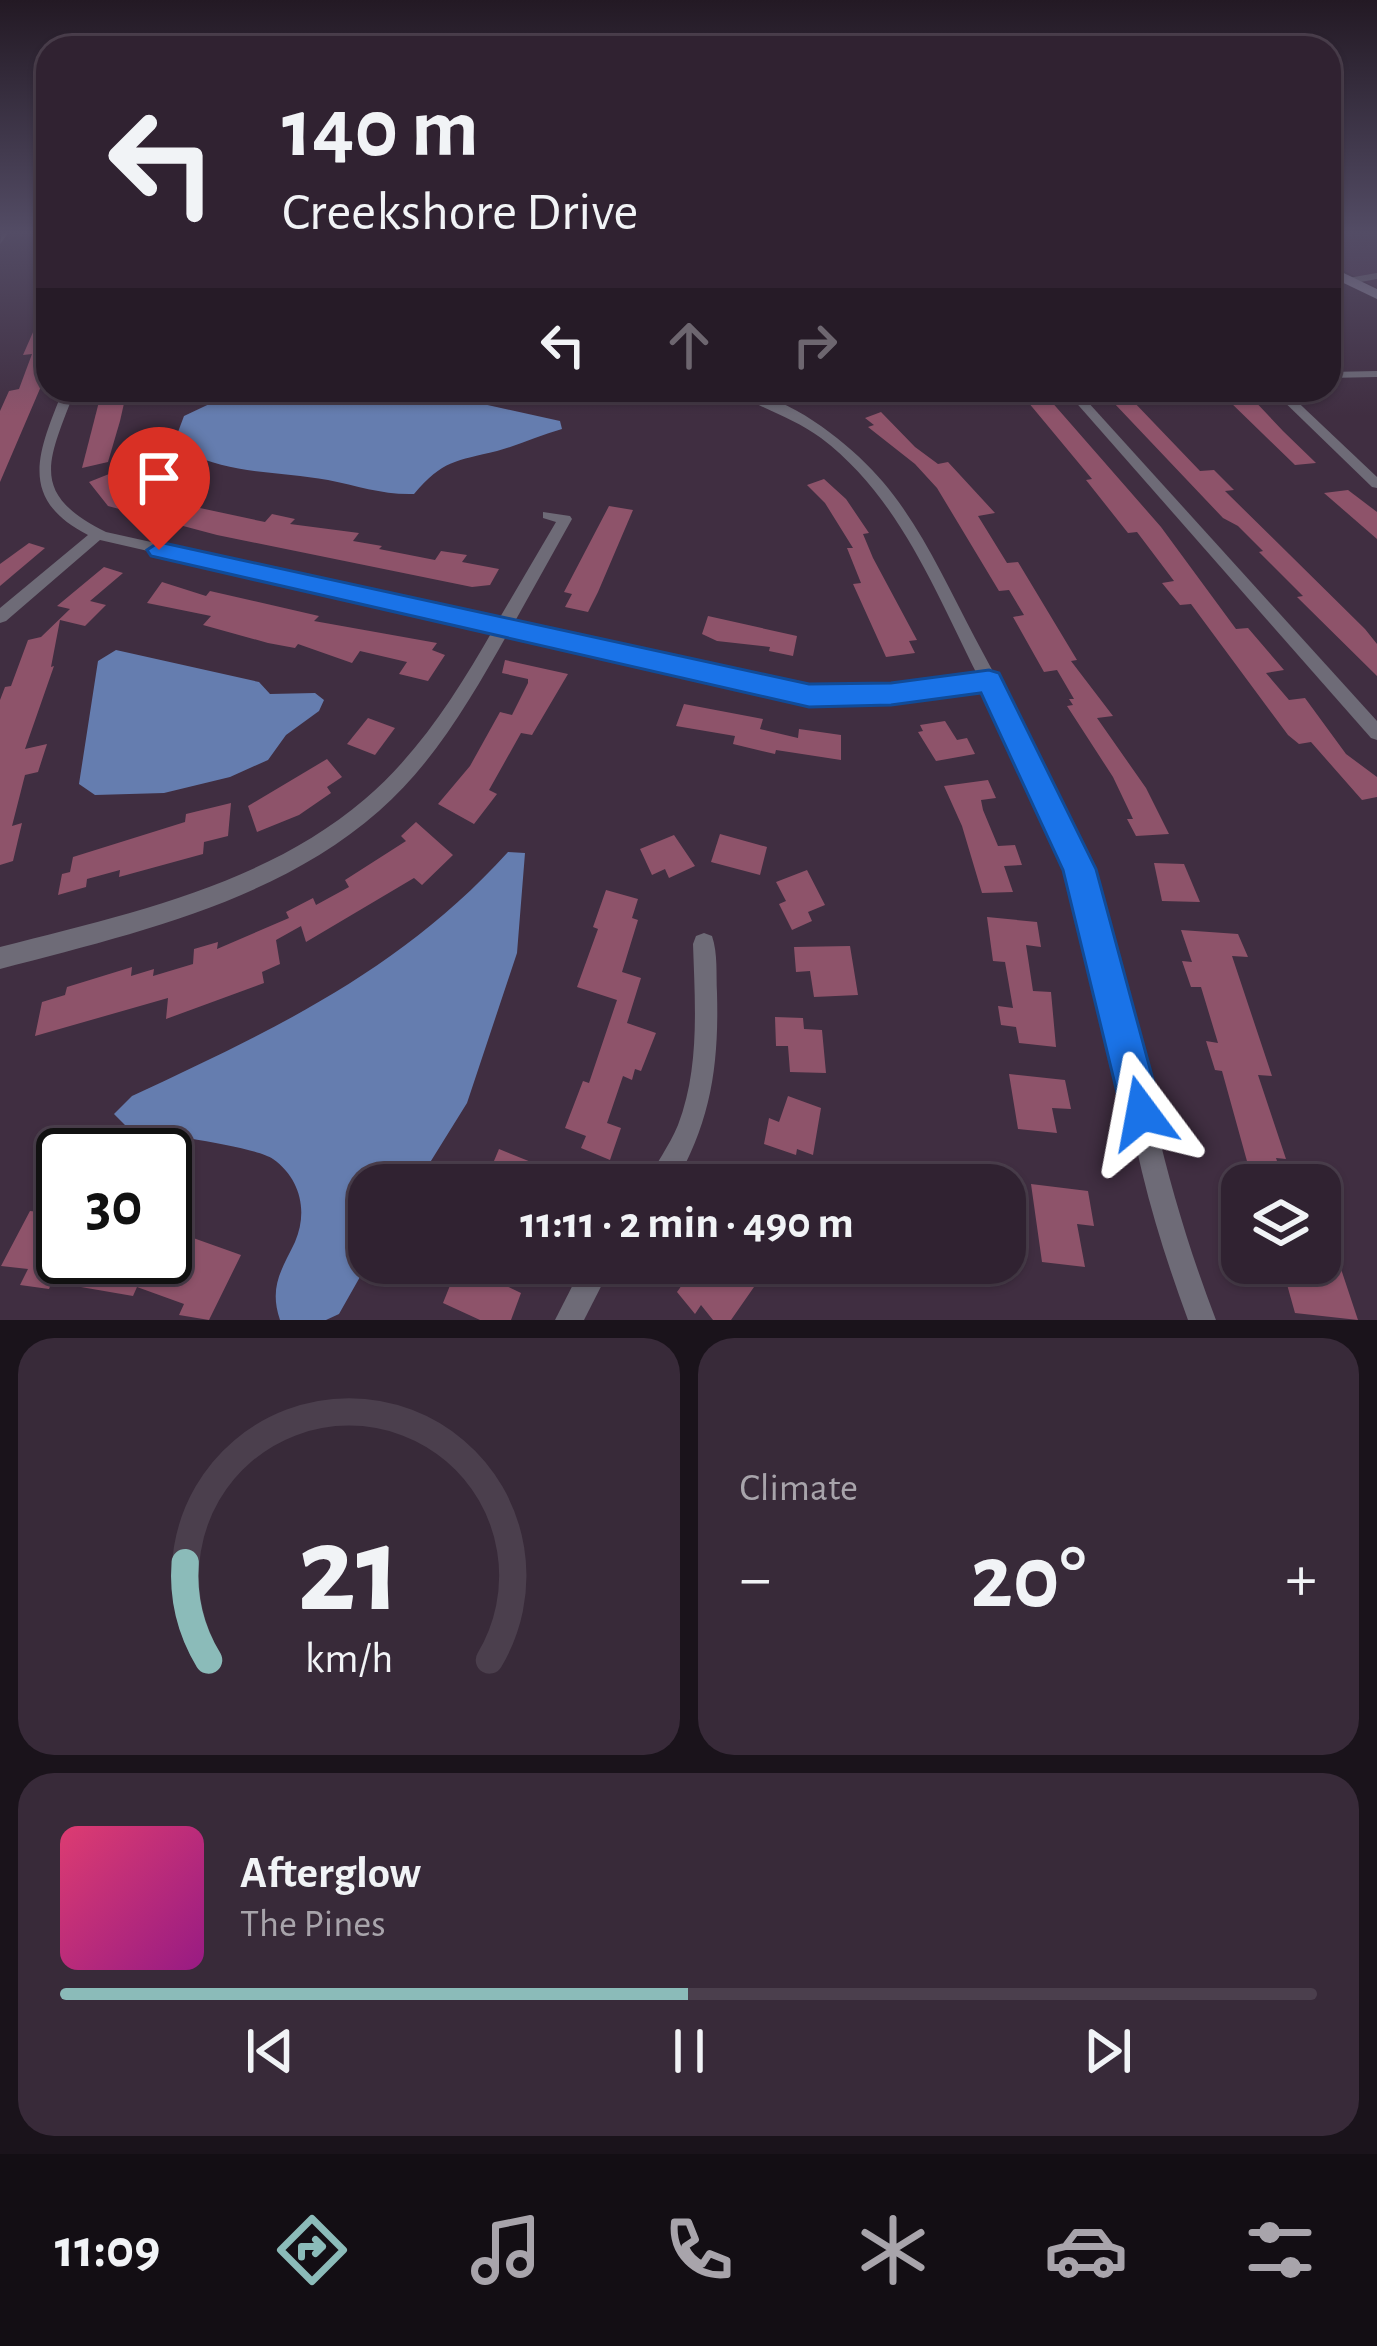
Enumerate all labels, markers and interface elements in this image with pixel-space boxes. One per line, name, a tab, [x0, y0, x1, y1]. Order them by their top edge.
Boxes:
icon: left	[84, 84, 240, 240]
text: 140 m	[282, 88, 479, 172]
text: Creekshore Drive	[282, 186, 638, 240]
icon: left	[530, 312, 596, 378]
icon: ahead	[656, 312, 722, 378]
icon: right	[782, 312, 848, 378]
pin	[108, 427, 210, 550]
icon: arrive	[126, 445, 192, 511]
position arrow	[1079, 1050, 1205, 1176]
speed limit sign: 30	[36, 1128, 192, 1284]
map controls	[1221, 1164, 1341, 1284]
button: layers	[1221, 1164, 1341, 1284]
text: 11:11 · 2 min · 490 m	[520, 1201, 854, 1246]
text: Climate	[740, 1469, 858, 1508]
text: 21	[297, 1509, 401, 1634]
text: 20°	[970, 1534, 1086, 1624]
text: −	[740, 1546, 771, 1612]
text: +	[1285, 1546, 1317, 1612]
text: km/h	[305, 1637, 393, 1680]
text: Afterglow	[240, 1851, 421, 1896]
text: The Pines	[240, 1905, 386, 1944]
icon: previous	[237, 2018, 303, 2084]
icon: pause	[656, 2018, 722, 2084]
icon: next	[1075, 2018, 1141, 2084]
icon: directions	[270, 2208, 354, 2292]
icon: music	[464, 2208, 548, 2292]
icon: phone	[657, 2208, 741, 2292]
icon: climate	[851, 2208, 935, 2292]
icon: car	[1044, 2208, 1128, 2292]
icon: filters	[1238, 2208, 1322, 2292]
text: 11:09	[55, 2223, 160, 2277]

